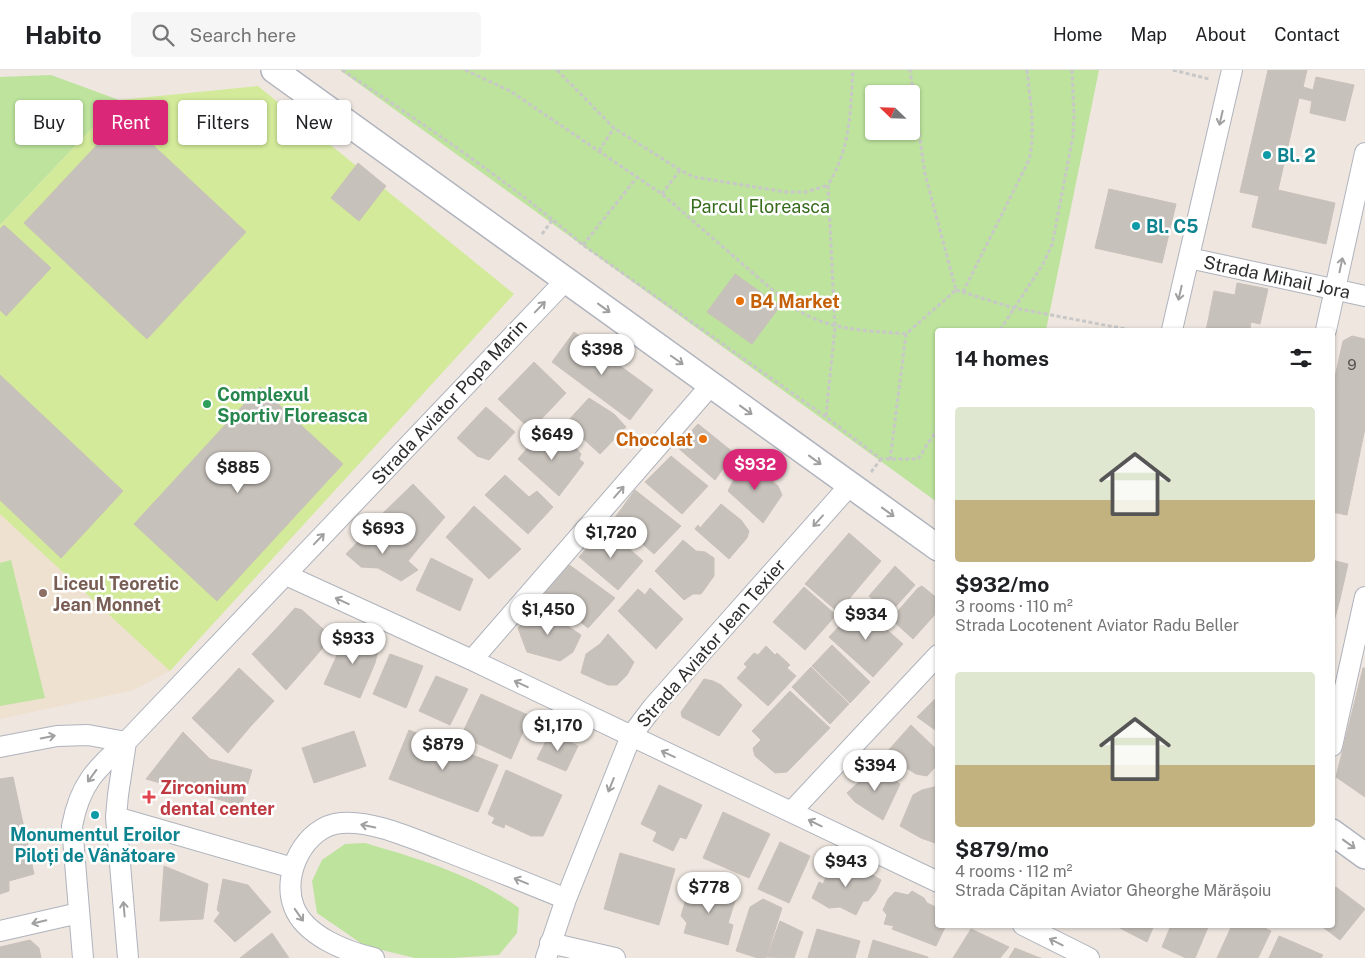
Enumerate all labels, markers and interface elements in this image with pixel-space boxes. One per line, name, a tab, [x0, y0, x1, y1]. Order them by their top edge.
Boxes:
search box	[131, 12, 481, 57]
text: Habito	[25, 21, 101, 49]
icon: search	[149, 21, 177, 49]
text: Search here	[189, 24, 296, 46]
text: Home	[1053, 24, 1103, 45]
text: Map	[1131, 24, 1167, 45]
text: About	[1195, 24, 1246, 45]
text: Contact	[1274, 24, 1340, 45]
north arrow	[865, 85, 920, 140]
map controls	[865, 85, 920, 140]
chip: Buy	[15, 100, 83, 145]
chip: Rent	[93, 100, 168, 145]
chip: Filters	[178, 100, 267, 145]
chip: New	[277, 100, 351, 145]
one-way arrow	[1216, 109, 1225, 125]
place label: Bl. 2	[1277, 145, 1316, 166]
marker: Bl. 2	[1261, 149, 1273, 161]
park label: Parcul Floreasca	[690, 196, 830, 217]
place label: Bl. C5	[1146, 216, 1198, 237]
marker: Bl. C5	[1130, 220, 1142, 232]
street label: Strada Mihail Jora	[1202, 251, 1352, 303]
one-way arrow	[1337, 258, 1347, 274]
one-way arrow	[1175, 284, 1184, 300]
place label: B4 Market	[750, 291, 840, 312]
marker: B4 Market	[734, 295, 746, 307]
one-way arrow	[534, 301, 546, 314]
one-way arrow	[597, 303, 611, 313]
street label: Strada Aviator Popa Marin	[367, 315, 531, 489]
pin: $398	[572, 334, 632, 376]
text: $398	[581, 340, 623, 359]
icon: filters	[1287, 344, 1315, 372]
text: 14 homes	[955, 346, 1049, 371]
one-way arrow	[670, 355, 684, 365]
house number: 9	[1347, 356, 1357, 373]
place label: Complexul Sportiv Floreasca	[217, 384, 368, 426]
marker: Complexul Sportiv Floreasca	[201, 398, 213, 410]
one-way arrow	[739, 405, 753, 415]
pin: $649	[522, 418, 582, 461]
text: $649	[531, 425, 573, 444]
place label: Chocolat	[616, 429, 693, 450]
marker: Chocolat	[697, 433, 709, 445]
icon: home	[1090, 439, 1180, 529]
pin: $932	[725, 448, 785, 491]
pin: $885	[208, 452, 268, 494]
text: $932	[734, 455, 776, 474]
one-way arrow	[808, 455, 822, 465]
text: $885	[216, 458, 260, 477]
one-way arrow	[613, 485, 625, 498]
one-way arrow	[880, 507, 894, 517]
pin: $693	[353, 512, 413, 555]
one-way arrow	[812, 515, 824, 528]
pin: $1,720	[570, 516, 652, 559]
text: $693	[362, 519, 404, 538]
text: $1,720	[585, 523, 637, 542]
one-way arrow	[313, 533, 325, 546]
street label: Strada Aviator Jean Texier	[632, 555, 790, 731]
text: $932/mo	[955, 572, 1049, 597]
place label: Liceul Teoretic Jean Monnet	[53, 573, 179, 615]
marker: Liceul Teoretic Jean Monnet	[37, 587, 49, 599]
pin: $1,450	[507, 594, 589, 636]
one-way arrow	[335, 595, 350, 605]
text: 3 rooms · 110 m²	[955, 597, 1073, 616]
pin: $934	[836, 598, 896, 641]
text: $1,450	[521, 600, 575, 619]
text: $934	[845, 605, 887, 624]
text: Strada Locotenent Aviator Radu Beller	[955, 616, 1239, 635]
pin: $933	[323, 622, 383, 665]
text: $933	[332, 629, 374, 648]
one-way arrow	[514, 678, 529, 688]
icon: home	[1090, 704, 1180, 794]
pin: $1,170	[517, 710, 599, 752]
text: $1,170	[533, 716, 583, 735]
pin: $879	[413, 728, 473, 771]
one-way arrow	[39, 732, 55, 742]
text: $879	[422, 735, 464, 754]
one-way arrow	[661, 748, 676, 758]
pin: $394	[845, 750, 905, 792]
text: $394	[854, 756, 896, 775]
one-way arrow	[86, 769, 97, 782]
place label: Zirconium dental center	[160, 777, 275, 819]
one-way arrow	[606, 777, 616, 792]
marker: Zirconium dental center	[142, 790, 156, 804]
marker: Monumentul Eroilor Piloți de Vânătoare	[89, 809, 101, 821]
one-way arrow	[808, 818, 823, 827]
one-way arrow	[361, 821, 377, 830]
place label: Monumentul Eroilor Piloți de Vânătoare	[10, 824, 181, 866]
text: $879/mo	[955, 837, 1049, 862]
one-way arrow	[1342, 839, 1356, 849]
pin: $943	[816, 846, 876, 888]
text: $943	[825, 852, 867, 871]
text: 4 rooms · 112 m²	[955, 862, 1072, 881]
pin: $778	[679, 872, 739, 914]
one-way arrow	[514, 875, 529, 885]
text: $778	[688, 878, 730, 897]
text: Strada Căpitan Aviator Gheorghe Mărășoiu	[955, 881, 1271, 900]
one-way arrow	[119, 902, 129, 918]
one-way arrow	[294, 908, 304, 922]
one-way arrow	[32, 918, 48, 927]
one-way arrow	[1049, 936, 1064, 946]

